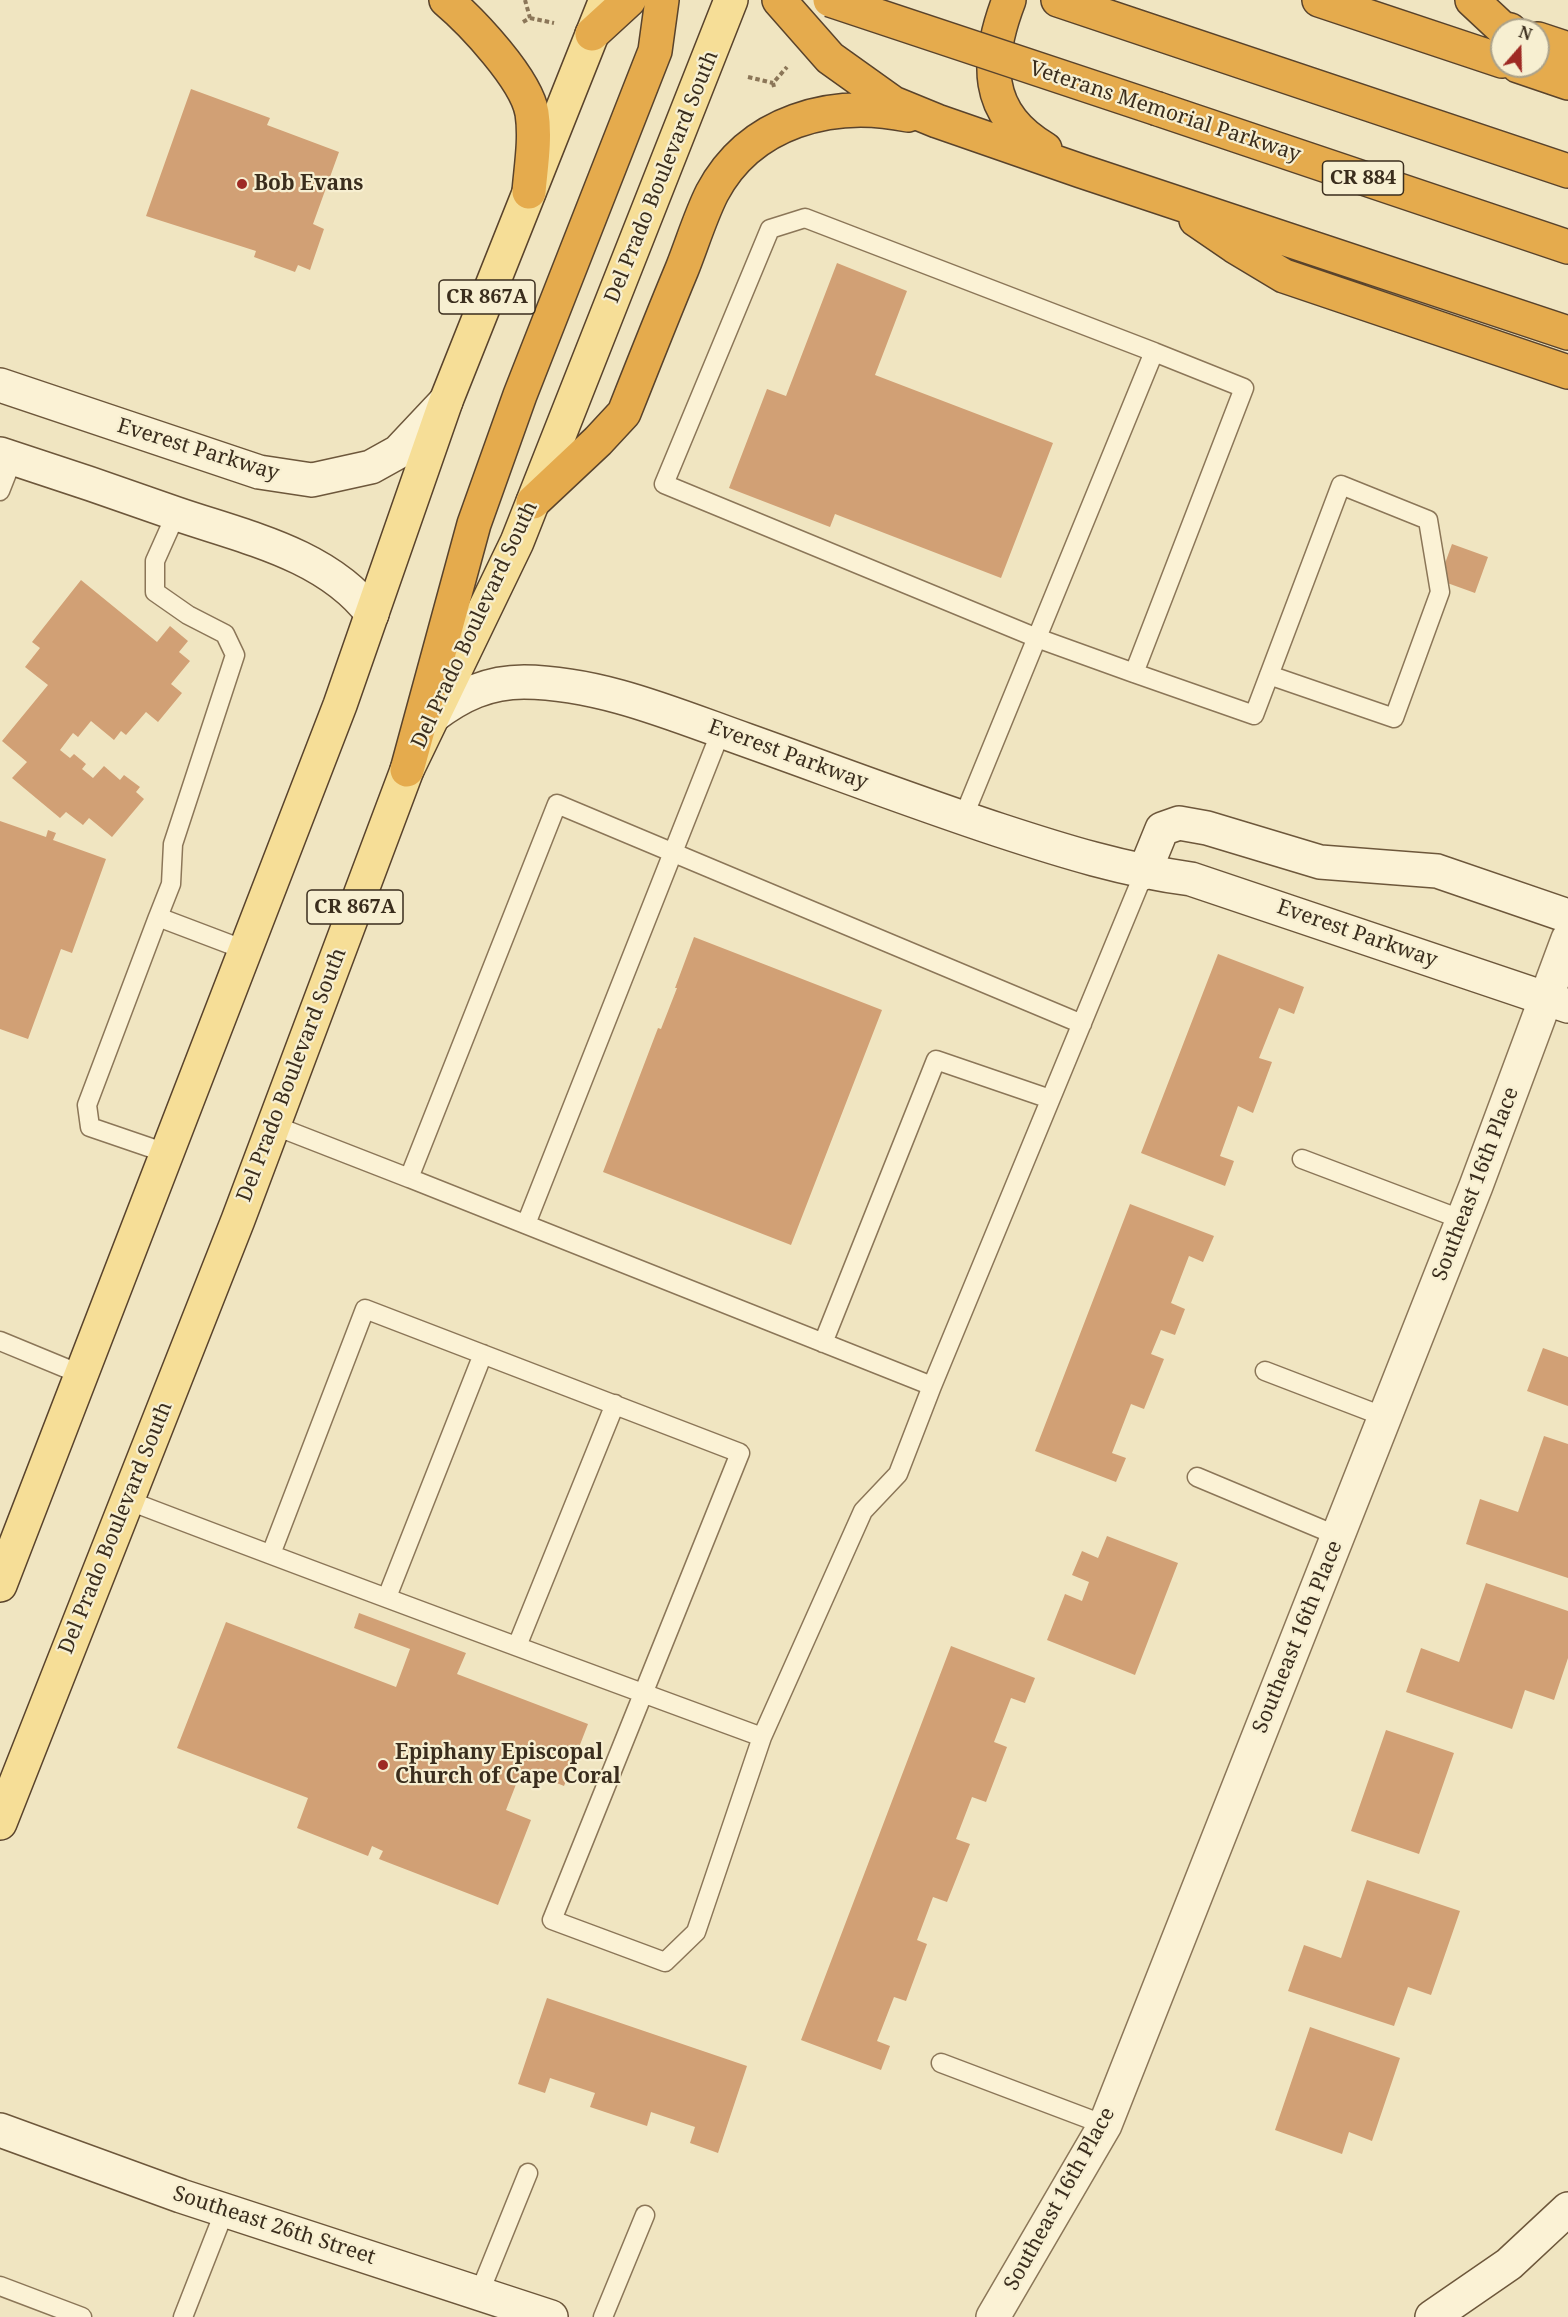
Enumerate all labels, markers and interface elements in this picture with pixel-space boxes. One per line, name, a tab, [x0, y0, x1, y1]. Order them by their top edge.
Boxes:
north arrow	[1490, 18, 1550, 78]
text: N	[1516, 20, 1535, 45]
street label: Del Prado Boulevard South	[600, 47, 724, 307]
street label: Veterans Memorial Parkway	[1026, 56, 1304, 168]
road number: CR 884	[1322, 161, 1404, 195]
place label: Bob Evans	[254, 171, 363, 197]
marker: Bob Evans	[235, 177, 249, 191]
road number: CR 867A	[439, 280, 535, 314]
street label: Everest Parkway	[114, 413, 282, 487]
street label: Del Prado Boulevard South	[407, 497, 543, 753]
street label: Everest Parkway	[705, 714, 871, 796]
road number: CR 867A	[307, 890, 403, 924]
street label: Everest Parkway	[1273, 895, 1441, 973]
street label: Del Prado Boulevard South	[232, 945, 352, 1205]
street label: Southeast 16th Place	[1427, 1084, 1525, 1284]
street label: Del Prado Boulevard South	[54, 1398, 178, 1658]
street label: Southeast 16th Place	[1248, 1537, 1348, 1737]
place label: Epiphany Episcopal Church of Cape Coral	[395, 1740, 621, 1790]
marker: Epiphany Episcopal Church of Cape Coral	[376, 1758, 390, 1772]
street label: Southeast 16th Place	[999, 2103, 1121, 2295]
street label: Southeast 26th Street	[170, 2181, 378, 2271]

